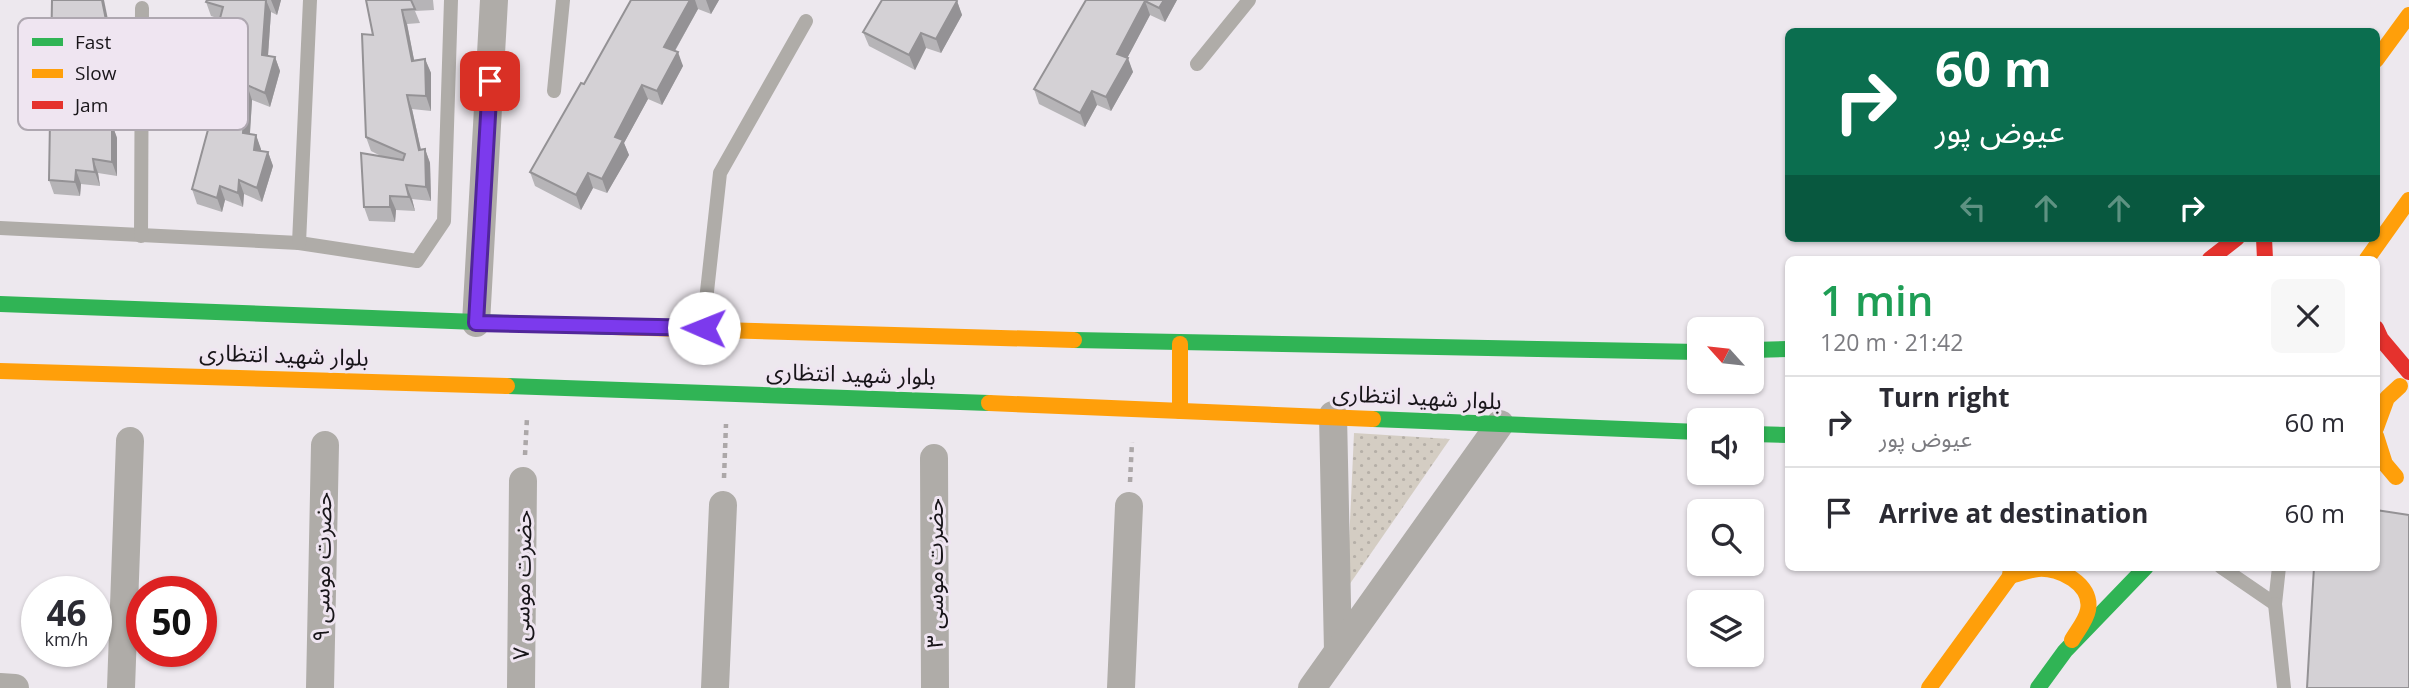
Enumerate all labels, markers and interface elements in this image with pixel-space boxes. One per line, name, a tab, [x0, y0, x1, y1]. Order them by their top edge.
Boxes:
legend	[18, 18, 248, 130]
text: Fast	[75, 29, 111, 55]
text: 60 m	[1935, 35, 2052, 101]
pin	[460, 51, 520, 111]
icon: right	[1820, 56, 1911, 147]
text: Slow	[75, 60, 117, 86]
icon: arrive	[471, 62, 509, 100]
text: Jam	[73, 92, 108, 118]
text: عیوض پور	[1935, 108, 2065, 151]
icon: left	[1954, 189, 1992, 227]
icon: ahead	[2027, 189, 2065, 227]
icon: ahead	[2100, 189, 2138, 227]
icon: right	[2173, 189, 2211, 227]
text: 1 min	[1820, 271, 1933, 328]
button: close	[2271, 279, 2345, 353]
position arrow	[667, 291, 741, 365]
north arrow	[1687, 317, 1764, 394]
map controls	[1687, 317, 1764, 667]
text: 120 m · 21:42	[1820, 326, 1963, 358]
street label: بلوار شهید انتظاری	[199, 335, 369, 373]
street label: بلوار شهید انتظاری	[766, 354, 936, 392]
street label: بلوار شهید انتظاری	[1332, 376, 1503, 416]
text: Turn right	[1879, 379, 2010, 415]
icon: right	[1820, 403, 1858, 441]
text: 60 m	[2284, 404, 2345, 440]
button: sound	[1687, 408, 1764, 485]
text: عیوض پور	[1879, 422, 1972, 454]
street label: حضرت موسی ۹	[304, 492, 338, 642]
icon: arrive	[1820, 494, 1858, 532]
text: Arrive at destination	[1879, 495, 2148, 531]
text: 60 m	[2284, 495, 2345, 531]
street label: حضرت موسی ۳	[918, 498, 950, 648]
button: search	[1687, 499, 1764, 576]
street label: حضرت موسی ۷	[504, 510, 538, 660]
speed limit sign: 50	[126, 576, 217, 667]
text: 46	[46, 589, 87, 636]
button: layers	[1687, 590, 1764, 667]
text: km/h	[45, 627, 88, 651]

